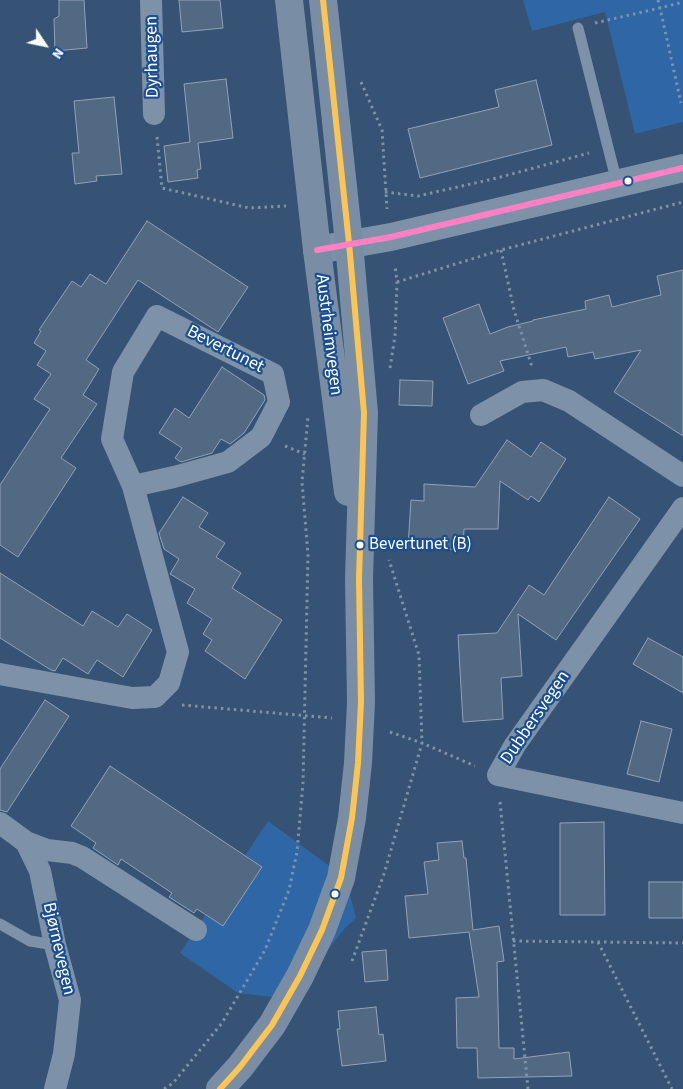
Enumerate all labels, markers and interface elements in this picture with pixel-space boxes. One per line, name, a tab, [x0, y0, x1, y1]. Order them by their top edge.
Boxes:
street label: Dyrhaugen	[141, 16, 165, 98]
north arrow	[20, 20, 70, 70]
text: N	[47, 44, 68, 63]
unlabelled marker	[623, 176, 633, 186]
street label: Austrheimvegen	[310, 273, 346, 397]
street label: Bevertunet	[183, 321, 267, 379]
place label: Bevertunet (B)	[369, 535, 472, 555]
marker: Bevertunet (B)	[355, 540, 365, 550]
street label: Dubbersvegen	[497, 667, 575, 769]
unlabelled marker	[330, 889, 340, 899]
street label: Bjørnevegen	[37, 900, 79, 998]

